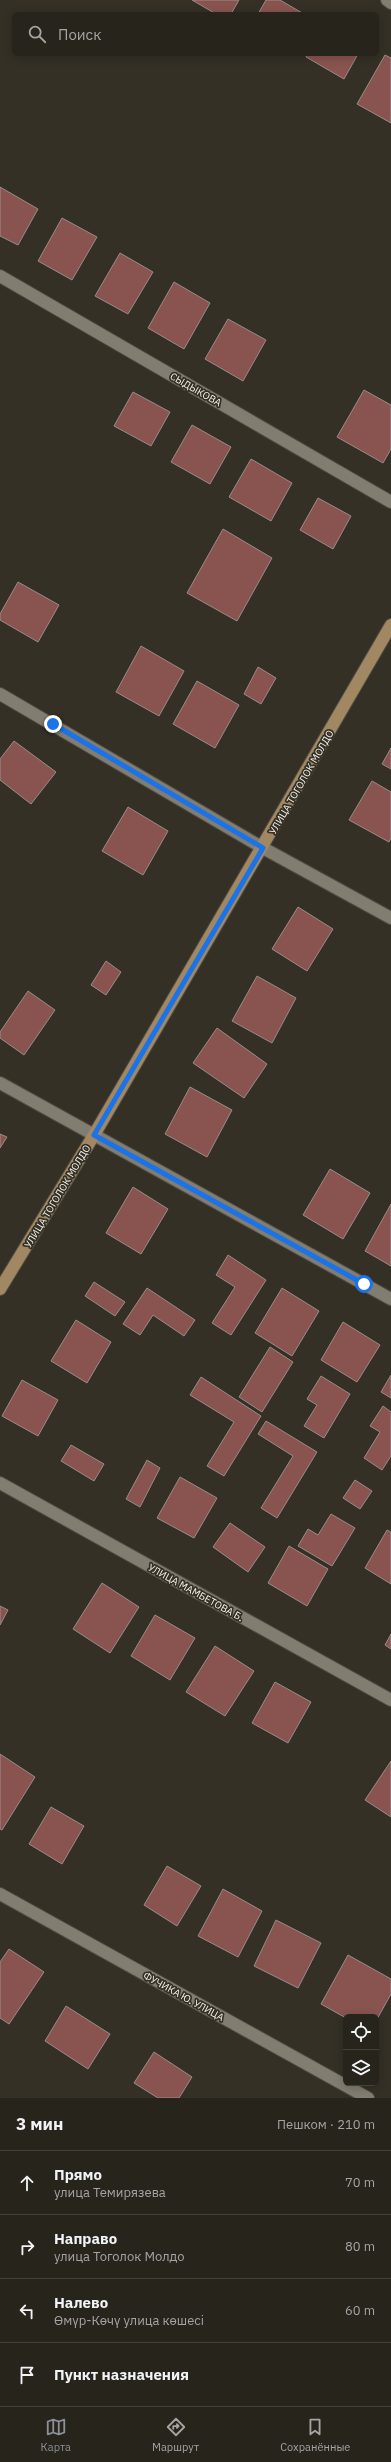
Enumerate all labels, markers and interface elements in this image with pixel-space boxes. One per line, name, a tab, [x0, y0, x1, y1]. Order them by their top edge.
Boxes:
search box	[12, 12, 379, 56]
icon: search	[26, 23, 48, 45]
text: Поиск	[58, 25, 101, 44]
street label: СЫДЫКОВА	[168, 369, 224, 410]
route end	[44, 715, 62, 733]
street label: УЛИЦА ТОГОЛОК МОЛДО	[266, 728, 337, 837]
street label: УЛИЦА ТОГОЛОК МОЛДО	[21, 1142, 93, 1250]
route start	[355, 1275, 373, 1293]
street label: УЛИЦА МАМБЕТОВА Б.	[146, 1561, 246, 1624]
street label: ФУЧИКА Ю. УЛИЦА	[141, 1969, 227, 2024]
map controls	[343, 2014, 379, 2086]
button: locate	[343, 2014, 379, 2050]
button: layers	[343, 2050, 379, 2086]
text: 3 мин	[16, 2113, 63, 2135]
text: Пешком · 210 m	[277, 2116, 375, 2133]
text: Прямо	[54, 2165, 102, 2184]
icon: ahead	[16, 2172, 38, 2194]
text: 70 m	[345, 2174, 375, 2191]
text: улица Темирязева	[54, 2184, 166, 2201]
text: Направо	[54, 2229, 117, 2248]
icon: right	[16, 2236, 38, 2258]
text: 80 m	[345, 2238, 375, 2255]
text: улица Тоголок Молдо	[54, 2248, 185, 2265]
text: Налево	[54, 2293, 108, 2312]
icon: left	[16, 2300, 38, 2322]
text: 60 m	[345, 2302, 375, 2319]
text: Өмүр-Көчү улица көшесі	[54, 2312, 204, 2329]
icon: arrive	[16, 2364, 38, 2386]
text: Пункт назначения	[54, 2365, 189, 2384]
tab: Карта	[41, 2416, 71, 2454]
tab: Маршрут	[152, 2416, 199, 2454]
tab: Сохранённые	[280, 2416, 350, 2454]

